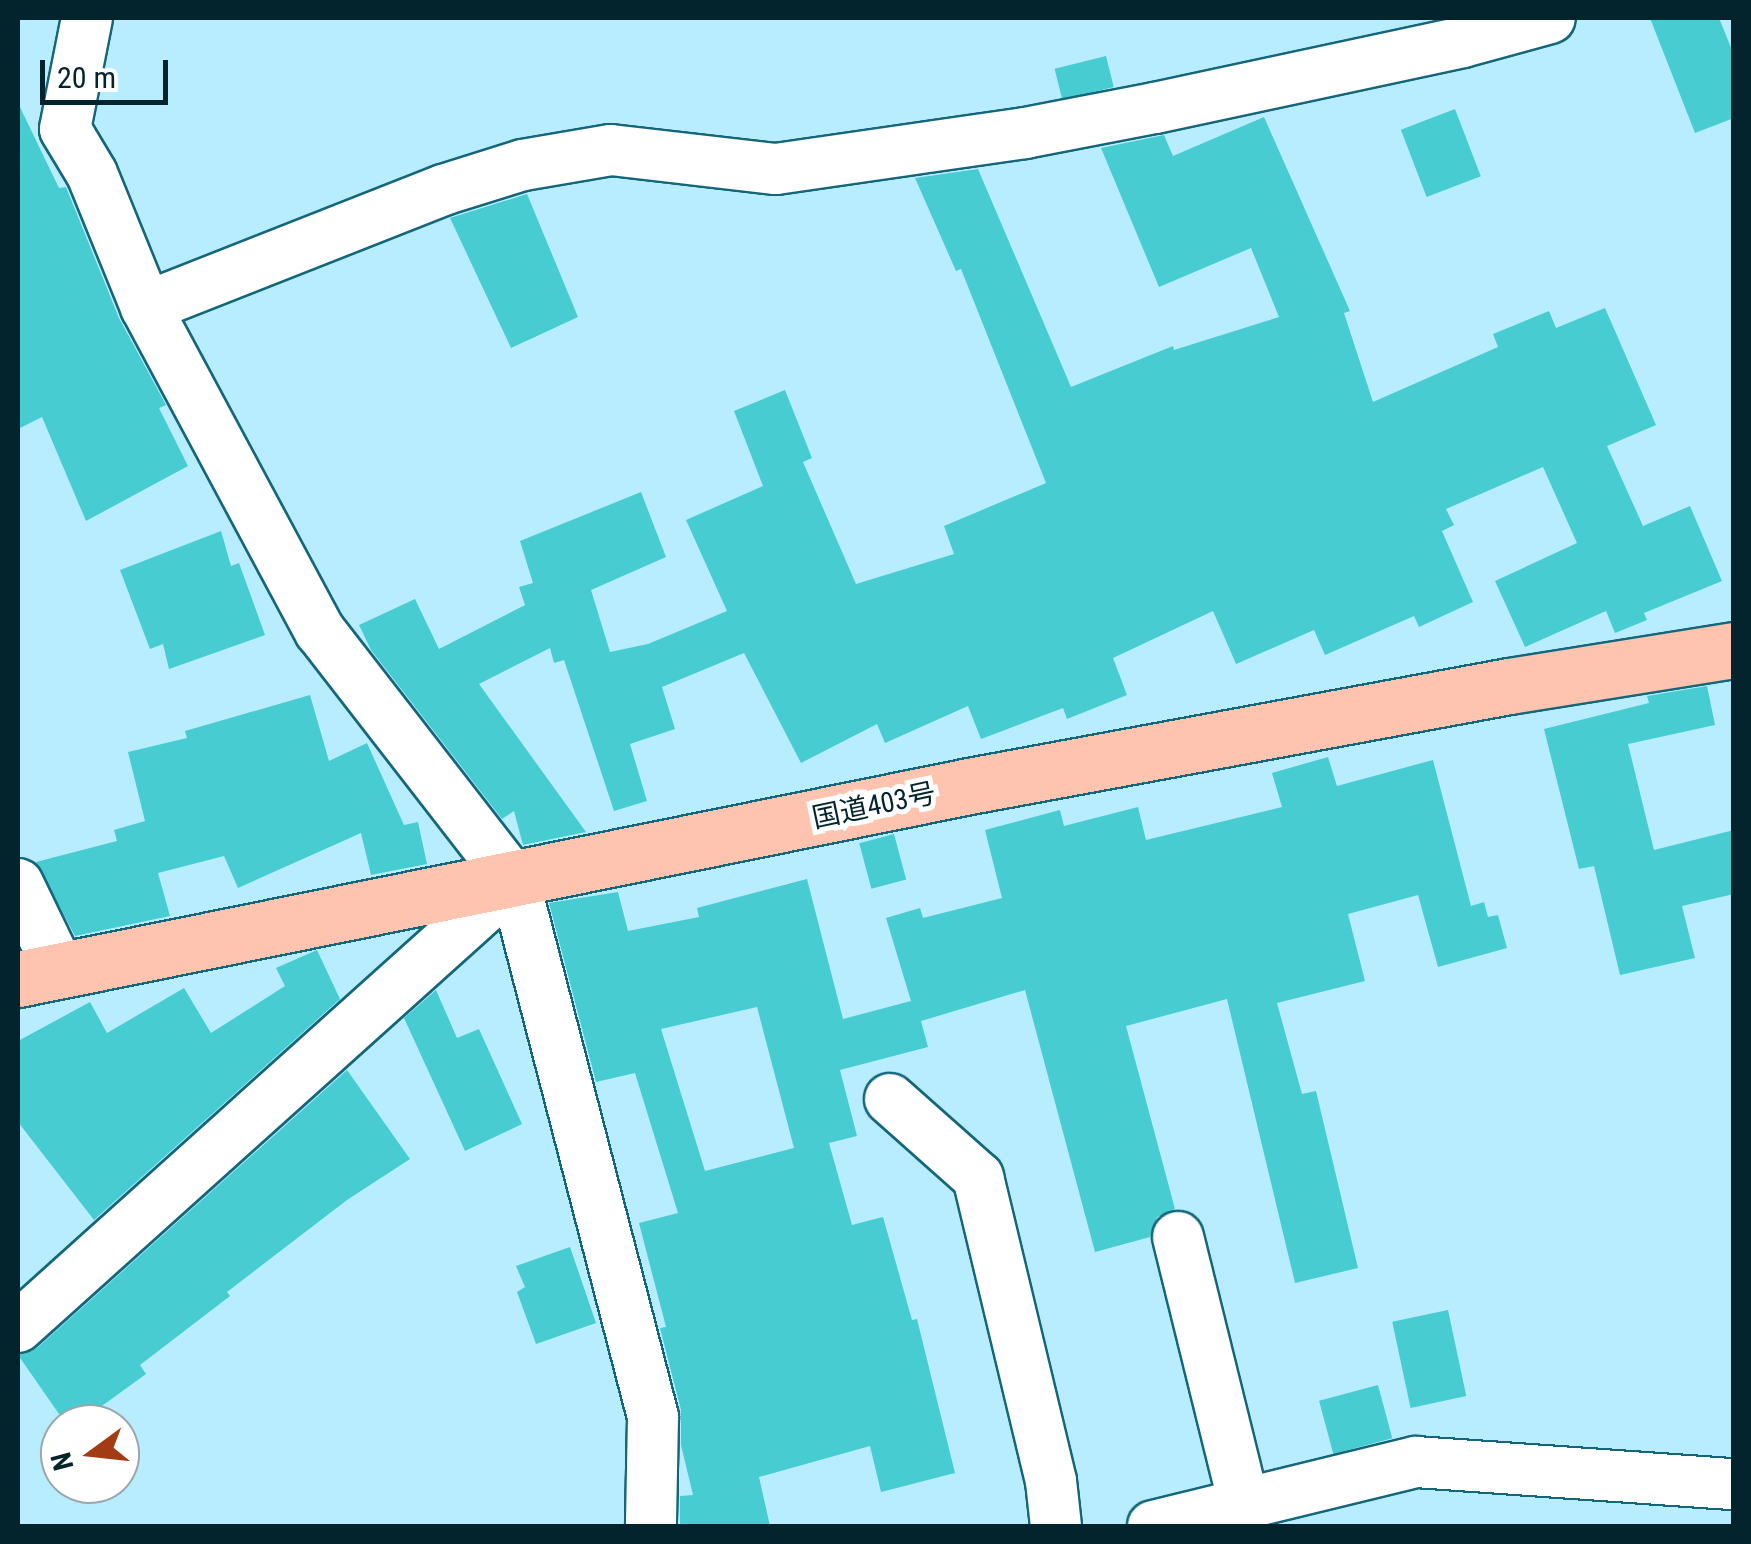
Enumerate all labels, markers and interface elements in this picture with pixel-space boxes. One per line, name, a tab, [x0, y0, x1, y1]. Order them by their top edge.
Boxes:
scale bar	[45, 40, 172, 102]
text: 20 m	[57, 60, 116, 95]
street label: 国道403号	[809, 777, 939, 835]
north arrow	[40, 1404, 140, 1504]
text: N	[44, 1449, 81, 1474]

